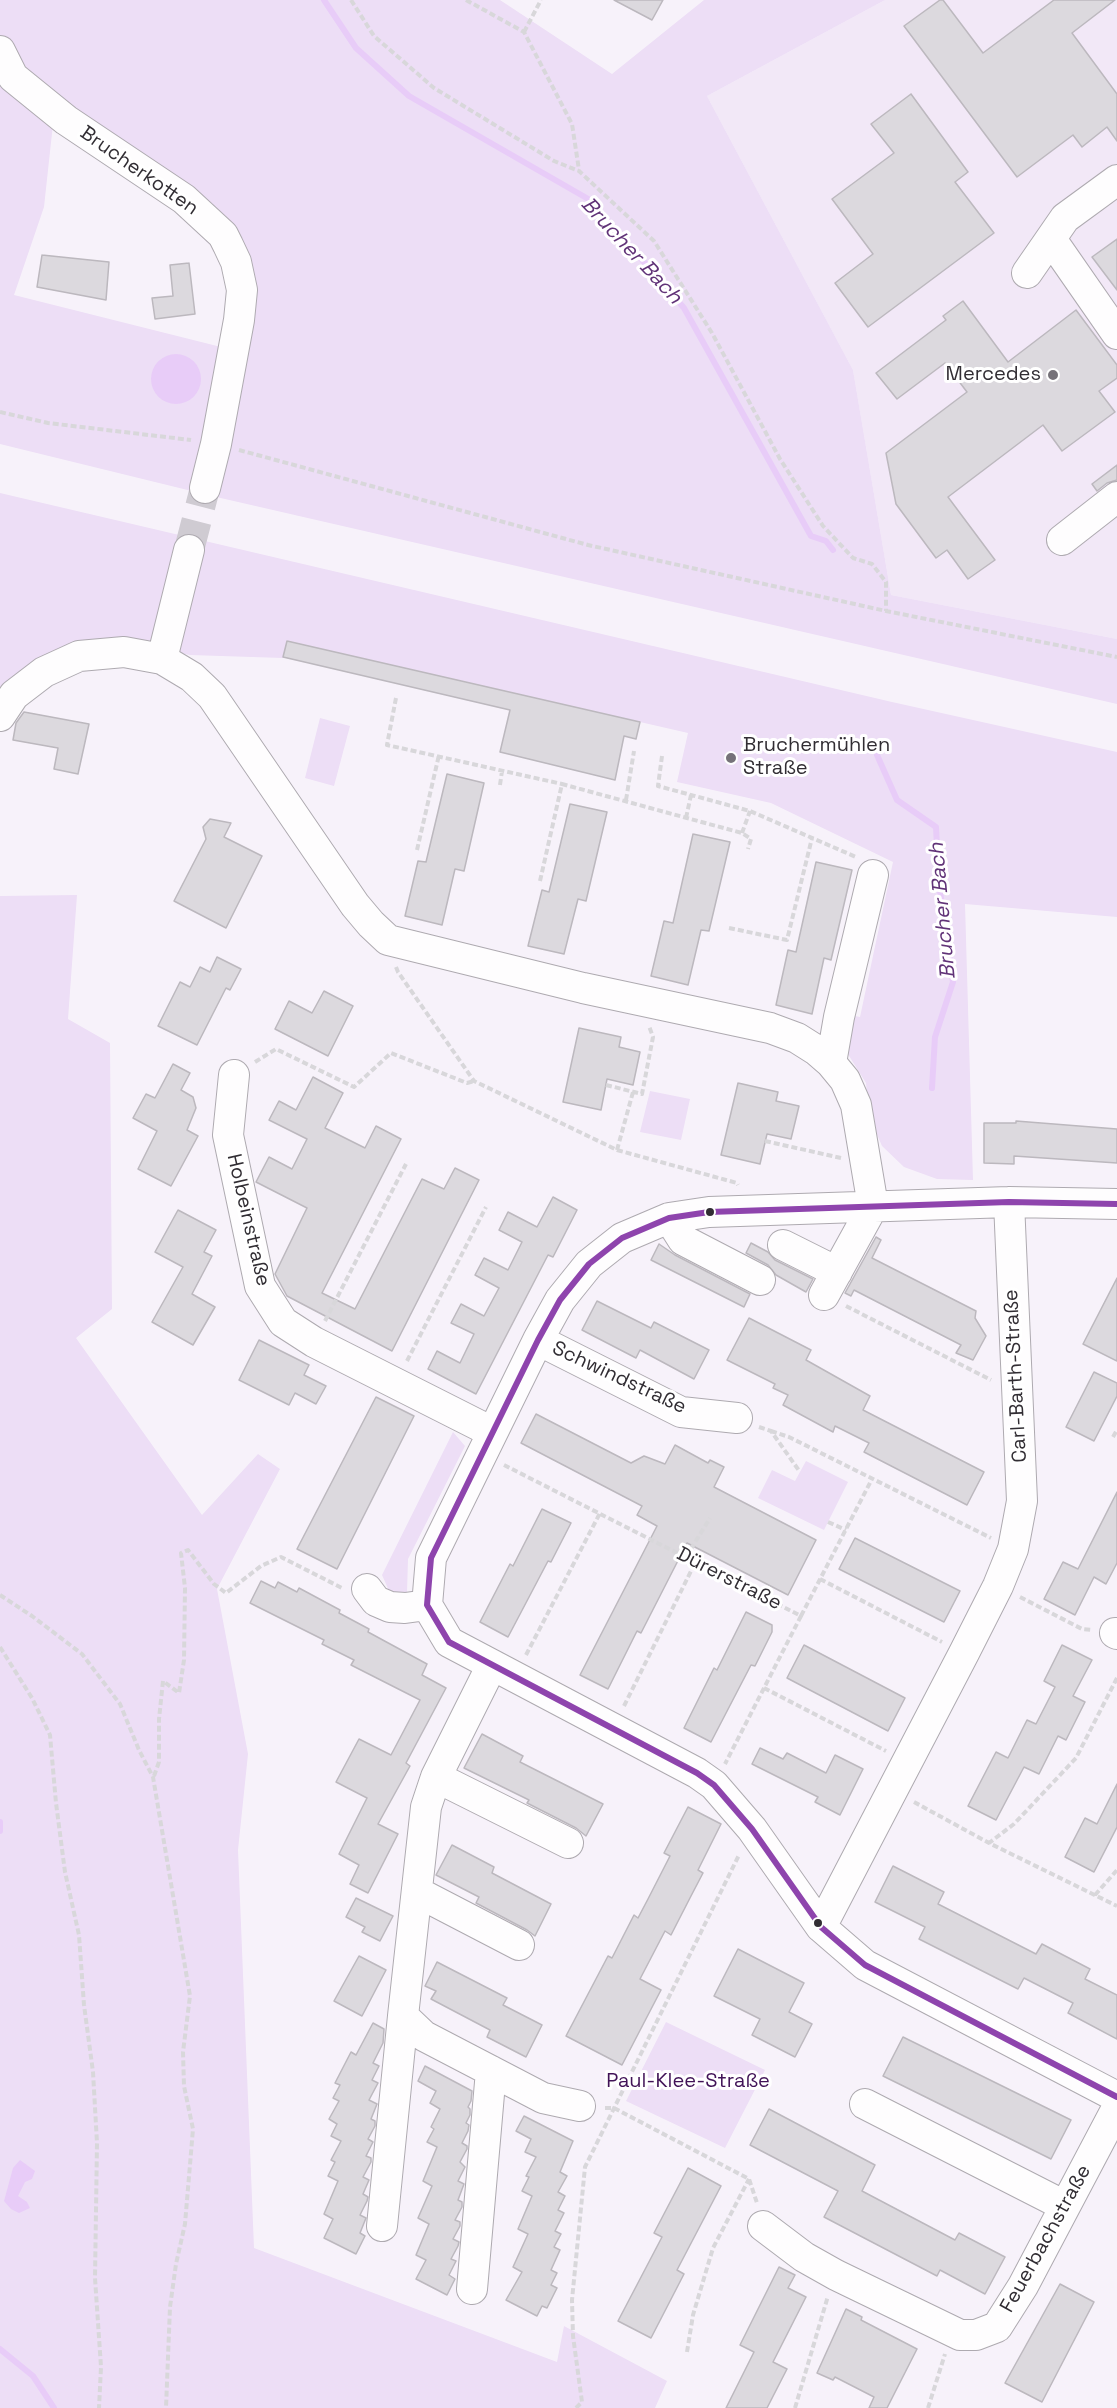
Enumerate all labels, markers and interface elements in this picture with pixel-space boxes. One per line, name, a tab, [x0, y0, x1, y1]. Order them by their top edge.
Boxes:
street label: Brucherkotten	[75, 121, 203, 221]
water label: Brucher Bach	[575, 192, 687, 310]
place label: Mercedes	[946, 363, 1041, 387]
marker: Mercedes	[1046, 368, 1060, 382]
place label: Bruchermühlen Straße	[743, 734, 890, 781]
marker: Bruchermühlen Straße	[724, 751, 738, 765]
water label: Brucher Bach	[924, 842, 962, 980]
street label: Holbeinstraße	[221, 1152, 275, 1288]
unlabelled marker	[704, 1206, 716, 1218]
street label: Carl-Barth-Straße	[999, 1289, 1033, 1463]
street label: Schwindstraße	[548, 1336, 690, 1420]
street label: Dürerstraße	[673, 1542, 785, 1616]
unlabelled marker	[812, 1917, 824, 1929]
park label: Paul-Klee-Straße	[606, 2070, 770, 2094]
street label: Feuerbachstraße	[995, 2161, 1097, 2317]

